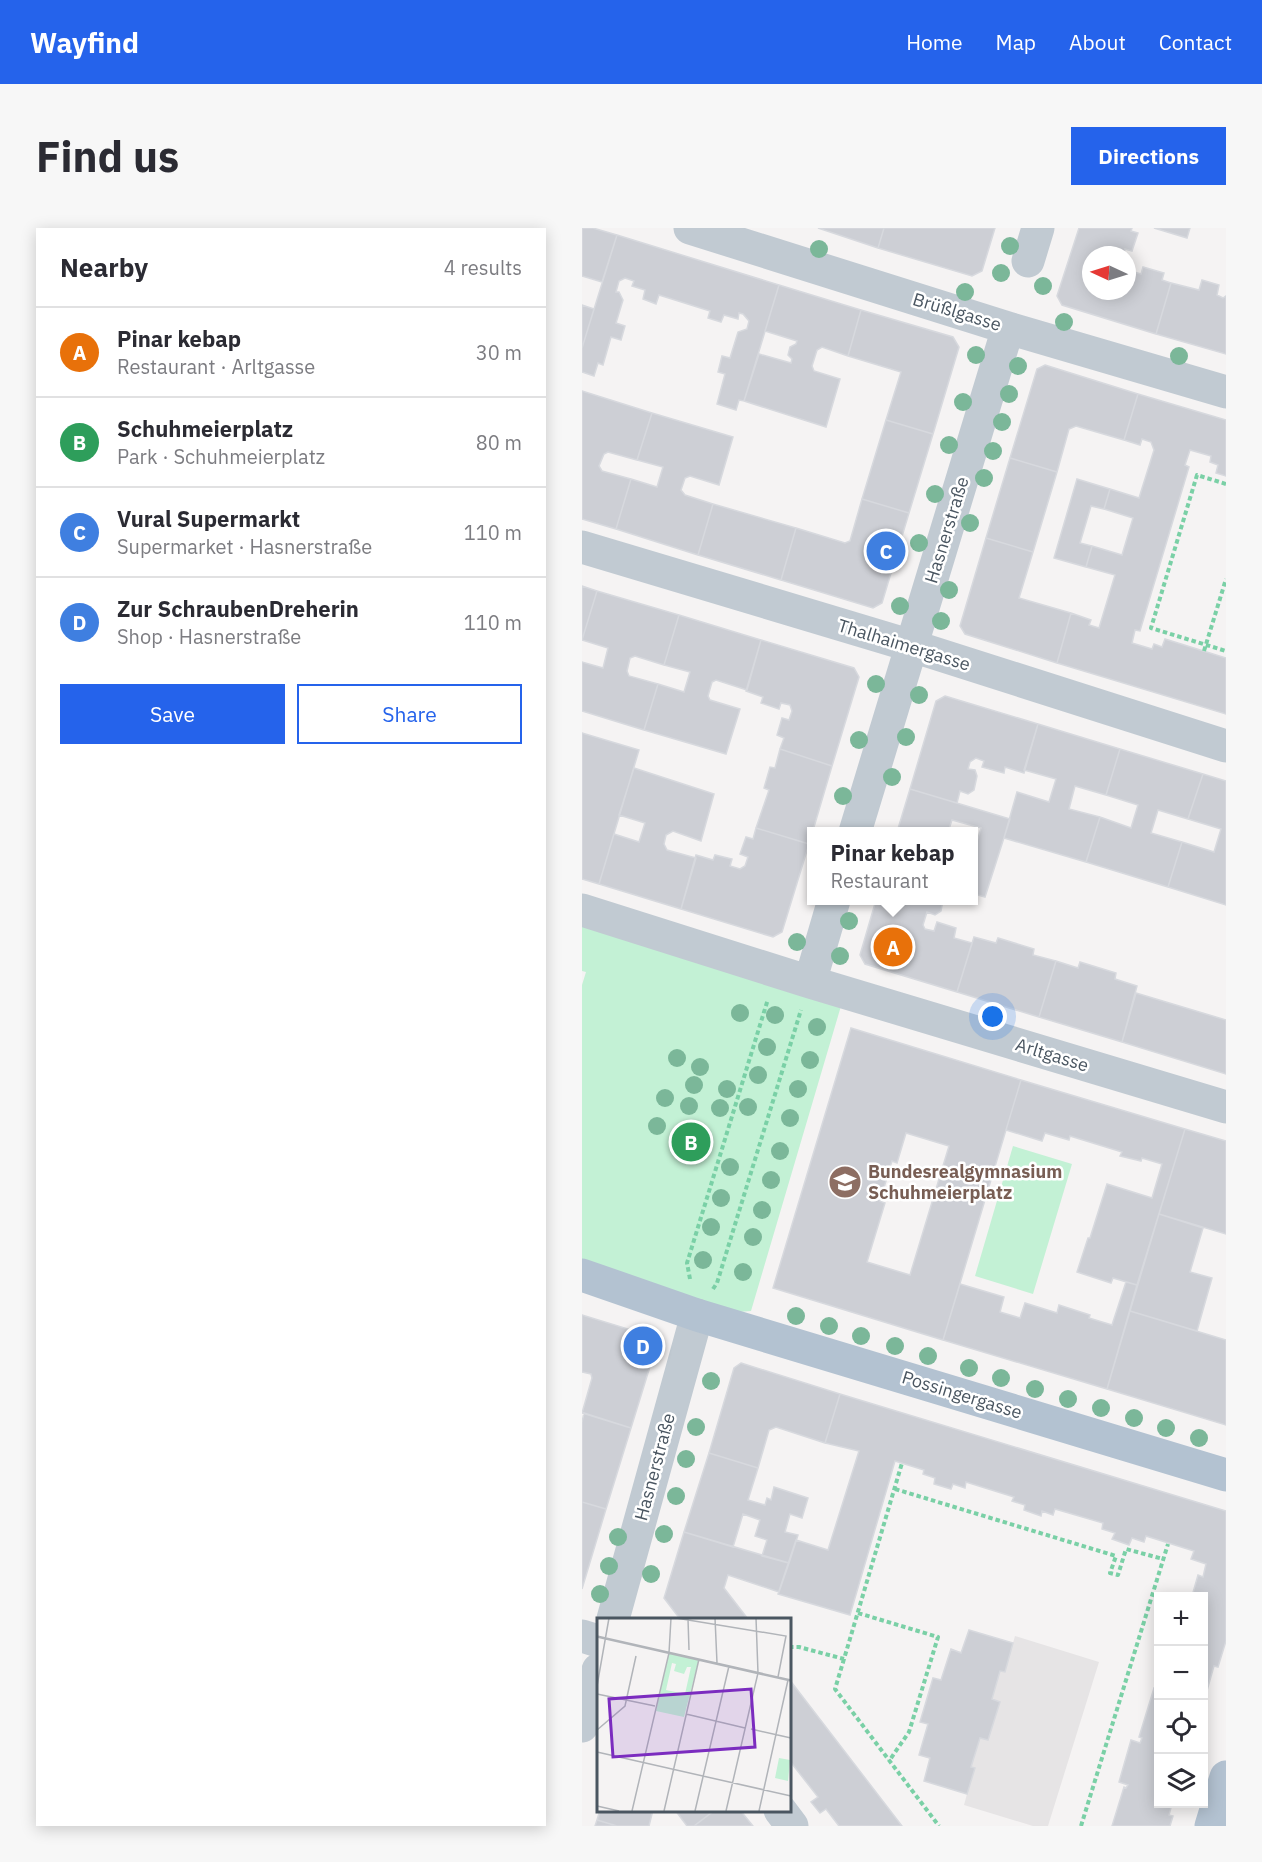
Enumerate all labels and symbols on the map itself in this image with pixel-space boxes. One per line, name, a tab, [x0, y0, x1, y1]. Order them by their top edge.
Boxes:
north arrow	[1082, 246, 1136, 300]
street label: Brüßlgasse	[910, 287, 1004, 336]
street label: Hasnerstraße	[919, 474, 974, 586]
pin: C	[866, 528, 906, 574]
street label: Thalhaimergasse	[835, 613, 973, 676]
pin: A	[874, 924, 912, 970]
your location	[978, 1002, 1007, 1031]
street label: Arltgasse	[1013, 1032, 1092, 1077]
pin: B	[672, 1120, 710, 1164]
place label: Bundesrealgymnasium Schuhmeierplatz	[868, 1160, 1062, 1204]
school or university icon: Bundesrealgymnasium Schuhmeierplatz	[827, 1164, 863, 1200]
pin: D	[624, 1324, 662, 1368]
street label: Possingergasse	[899, 1365, 1025, 1424]
street label: Hasnerstraße	[629, 1411, 680, 1523]
inset map	[597, 1618, 790, 1811]

